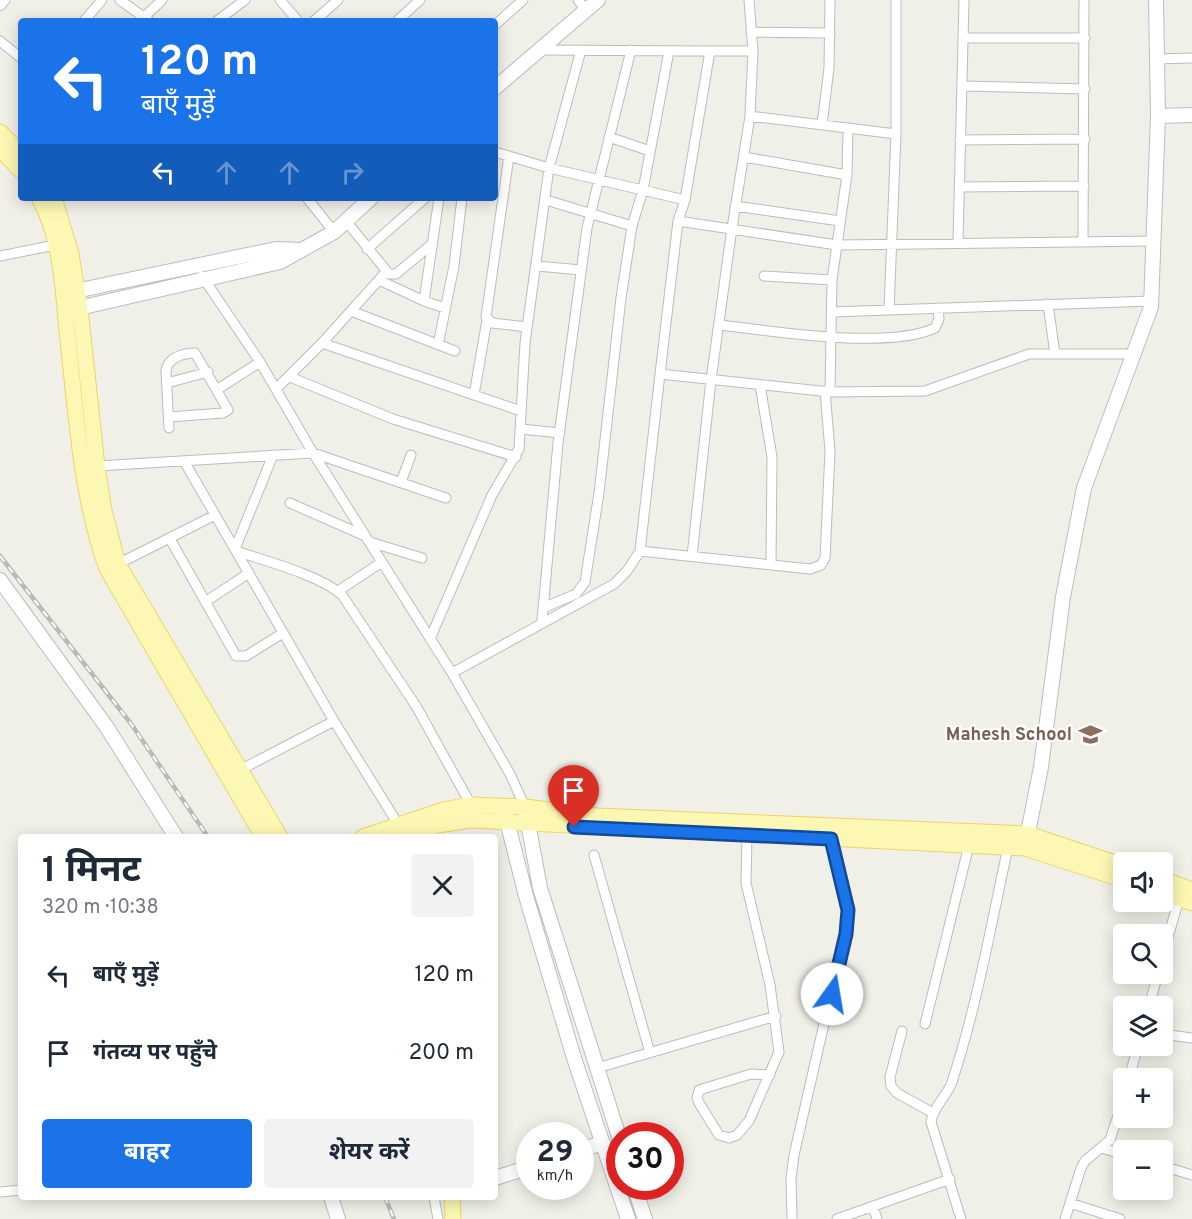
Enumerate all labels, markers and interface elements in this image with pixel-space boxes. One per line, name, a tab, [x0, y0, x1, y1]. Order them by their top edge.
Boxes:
text: 120 m	[141, 37, 258, 90]
icon: left	[42, 42, 120, 120]
text: बाएँ मुड़ें	[141, 89, 215, 123]
icon: left	[147, 156, 180, 189]
icon: ahead	[210, 156, 243, 189]
icon: ahead	[273, 156, 306, 189]
icon: right	[336, 156, 369, 189]
school or university icon: Mahesh School	[1077, 721, 1103, 747]
place label: Mahesh School	[946, 724, 1072, 747]
pin	[548, 765, 599, 827]
icon: arrive	[557, 774, 590, 807]
text: 1 मिनट	[42, 849, 141, 895]
map controls	[1113, 852, 1173, 1200]
button: sound	[1113, 852, 1173, 912]
button: close	[411, 854, 474, 917]
text: 320 m · 10:38	[42, 895, 159, 921]
button: search	[1113, 924, 1173, 984]
icon: left	[42, 959, 75, 992]
text: बाएँ मुड़ें	[93, 962, 159, 989]
text: 120 m	[414, 962, 474, 989]
position arrow	[800, 962, 864, 1026]
button: layers	[1113, 996, 1173, 1056]
icon: arrive	[42, 1037, 75, 1070]
text: गंतव्य पर पहुँचे	[93, 1040, 217, 1067]
text: 200 m	[409, 1040, 474, 1067]
button: +	[1113, 1068, 1173, 1128]
button: बाहर	[42, 1119, 252, 1188]
button: शेयर करें	[264, 1119, 474, 1188]
speed limit sign: 30	[606, 1122, 684, 1200]
text: 29	[537, 1135, 573, 1172]
button: −	[1113, 1140, 1173, 1200]
text: km/h	[537, 1167, 573, 1186]

